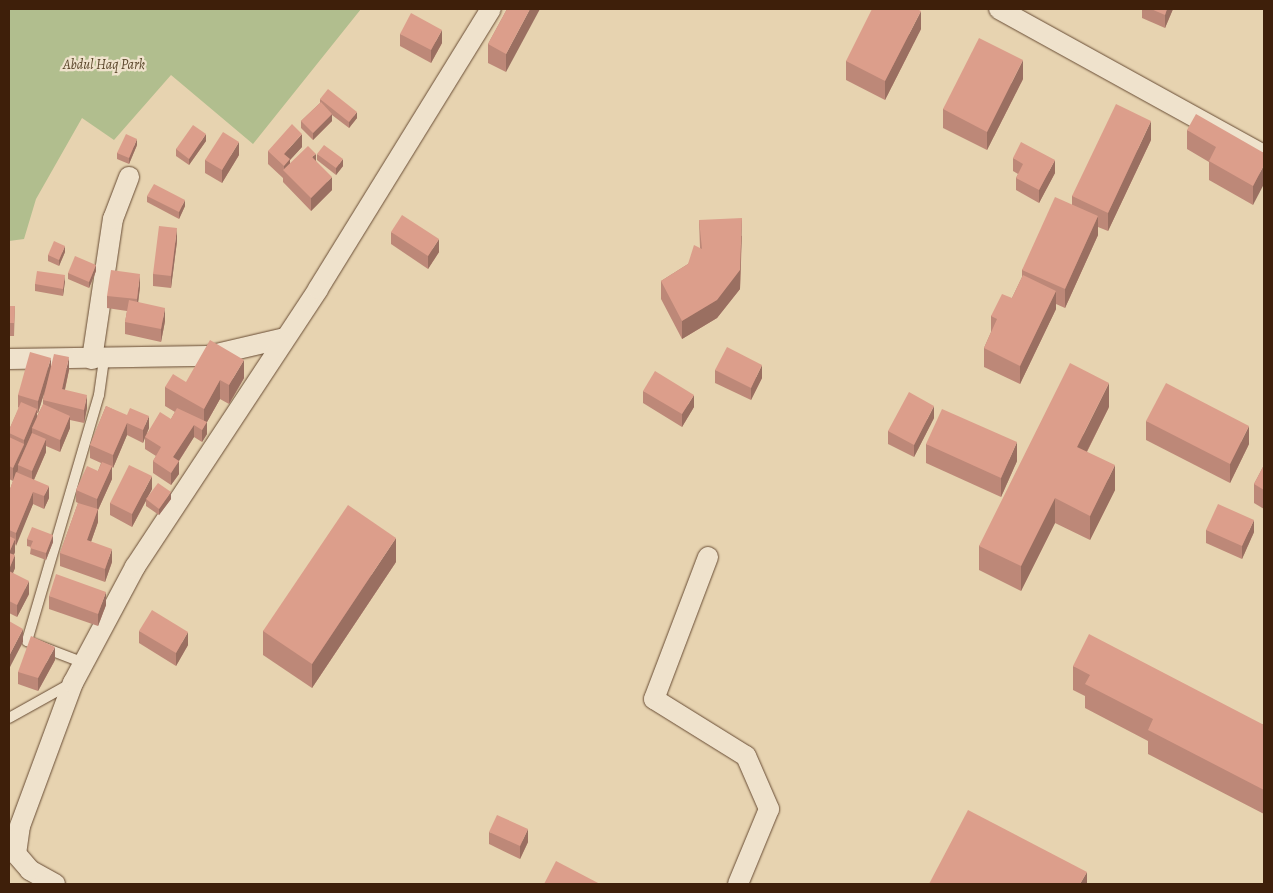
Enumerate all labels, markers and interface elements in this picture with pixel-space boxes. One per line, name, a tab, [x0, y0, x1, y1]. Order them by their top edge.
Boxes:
park label: Abdul Haq Park	[63, 57, 145, 73]

